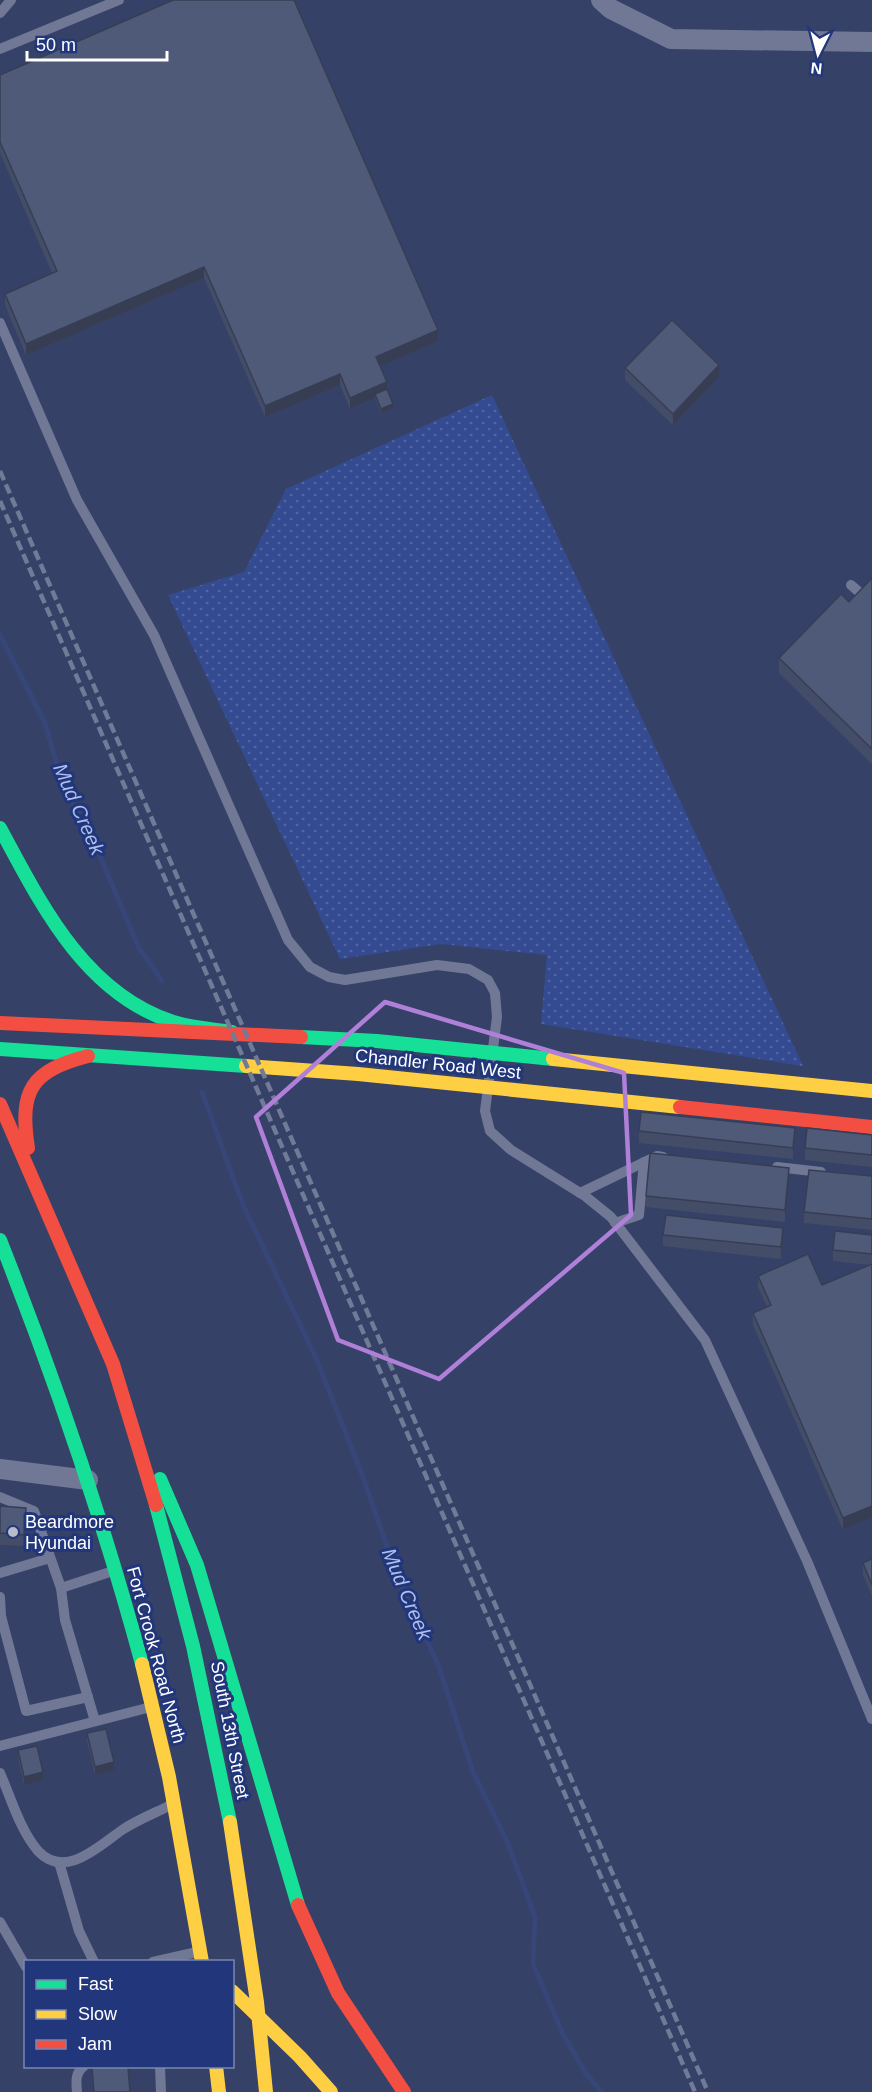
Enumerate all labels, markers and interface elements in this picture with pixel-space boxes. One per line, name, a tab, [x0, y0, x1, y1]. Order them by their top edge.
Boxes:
scale bar	[27, 24, 166, 62]
north arrow	[788, 24, 848, 84]
text: 50 m	[36, 35, 76, 55]
text: N	[810, 59, 823, 77]
water label: Mud Creek	[49, 760, 109, 859]
street label: Chandler Road West	[354, 1045, 522, 1083]
place label: Beardmore Hyundai	[25, 1512, 114, 1553]
marker: Beardmore Hyundai	[6, 1525, 20, 1539]
water label: Mud Creek	[378, 1545, 437, 1644]
street label: Fort Crook Road North	[123, 1564, 189, 1746]
street label: South 13th Street	[207, 1659, 253, 1801]
legend	[24, 1960, 234, 2068]
text: Fast	[78, 1974, 113, 1994]
text: Slow	[78, 2004, 118, 2024]
text: Jam	[78, 2034, 112, 2054]

